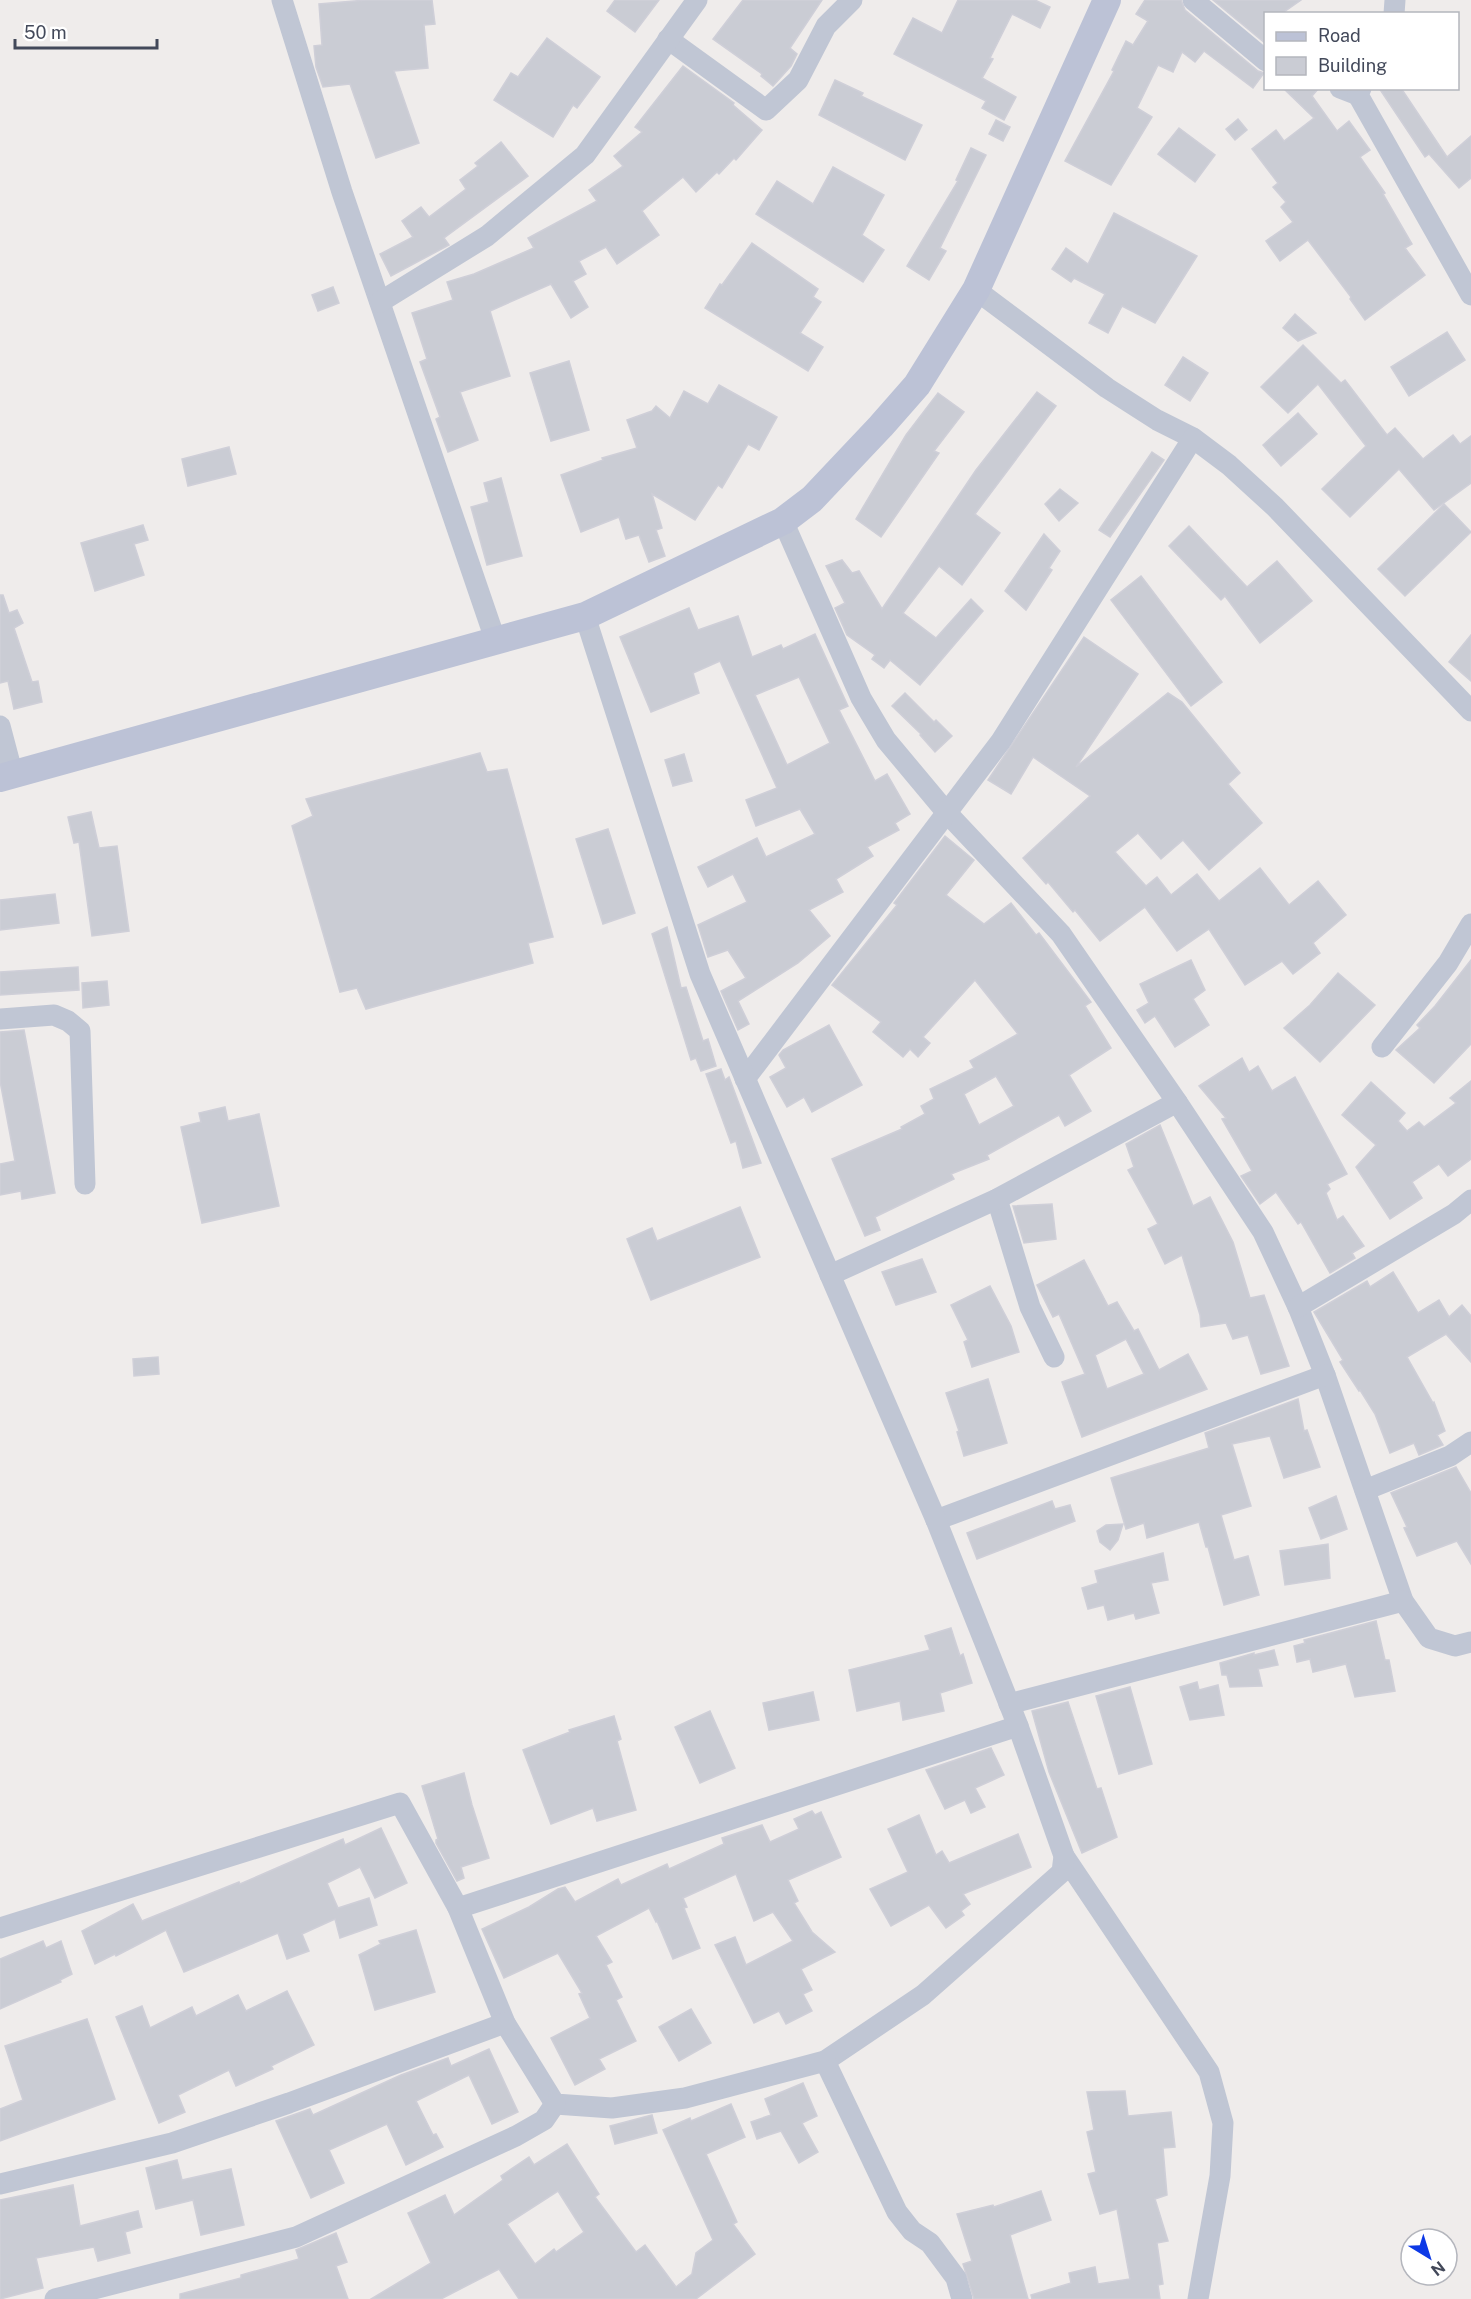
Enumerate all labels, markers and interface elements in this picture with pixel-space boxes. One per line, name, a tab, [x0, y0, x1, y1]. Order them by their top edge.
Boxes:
scale bar	[15, 12, 158, 50]
legend	[1264, 12, 1459, 90]
text: 50 m	[24, 22, 67, 43]
text: Road	[1318, 25, 1361, 46]
text: Building	[1318, 55, 1387, 76]
north arrow	[1399, 2227, 1459, 2287]
text: N	[1427, 2257, 1449, 2280]

